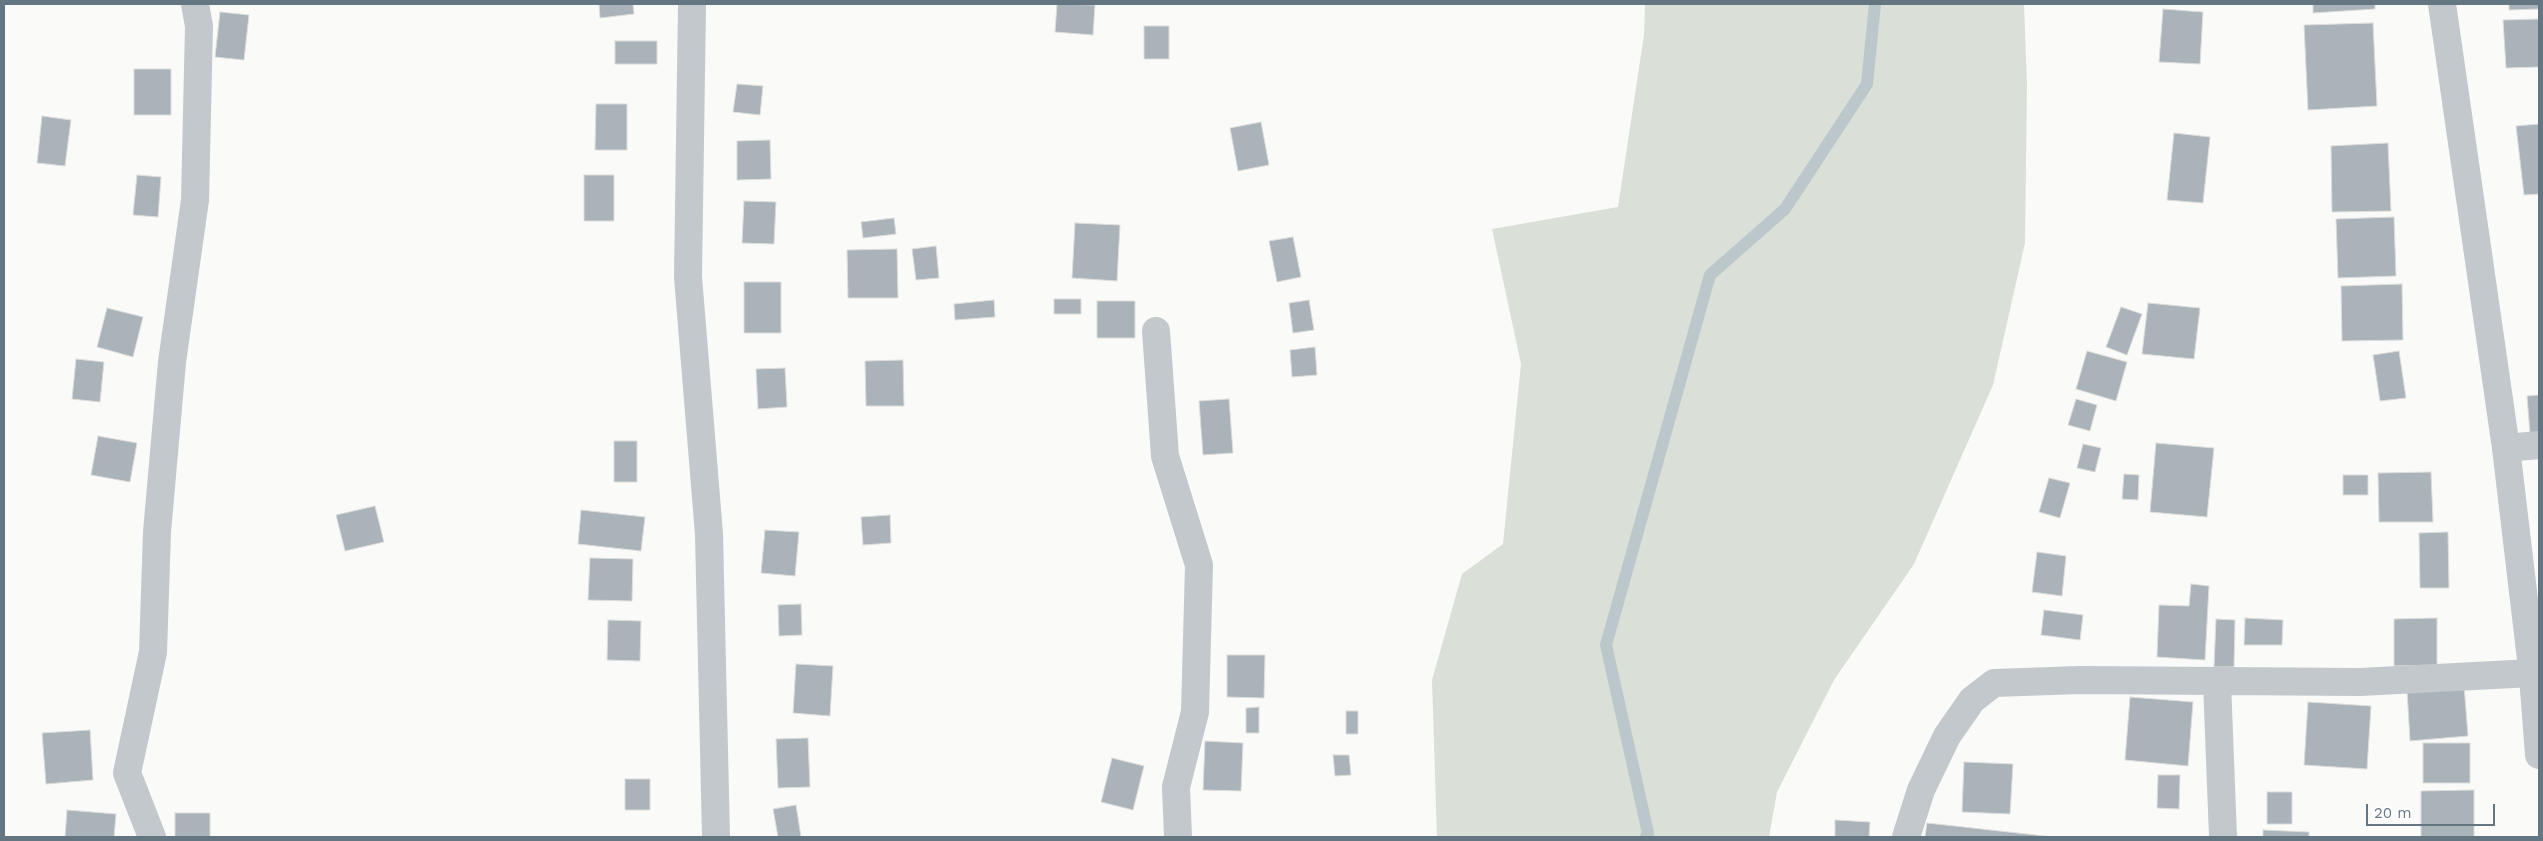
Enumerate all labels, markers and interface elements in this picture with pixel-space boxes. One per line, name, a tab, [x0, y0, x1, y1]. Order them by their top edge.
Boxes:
scale bar	[2368, 794, 2497, 826]
text: 20 m	[2374, 804, 2412, 822]

